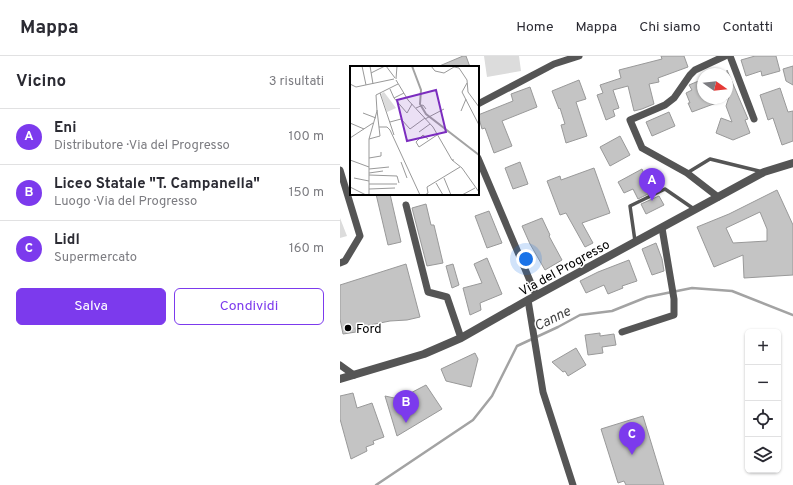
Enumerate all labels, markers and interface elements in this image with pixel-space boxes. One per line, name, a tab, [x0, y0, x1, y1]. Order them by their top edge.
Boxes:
text: Mappa	[20, 16, 79, 40]
text: Home	[516, 19, 553, 36]
text: Mappa	[575, 19, 617, 36]
text: Chi siamo	[639, 19, 701, 36]
text: Contatti	[723, 19, 773, 36]
inset map	[350, 66, 479, 195]
north arrow	[697, 68, 733, 104]
text: Vicino	[16, 71, 66, 93]
text: 3 risultati	[269, 74, 324, 90]
text: Eni	[54, 119, 76, 138]
text: A	[24, 129, 34, 145]
text: 100 m	[288, 129, 324, 145]
text: Distributore · Via del Progresso	[54, 138, 230, 154]
pin: A	[639, 168, 665, 201]
text: Liceo Statale "T. Campanella"	[54, 175, 260, 194]
text: B	[25, 185, 33, 201]
text: 150 m	[289, 185, 324, 201]
text: Luogo · Via del Progresso	[54, 194, 197, 210]
text: Lidl	[54, 231, 80, 250]
street label: Via del Progresso	[517, 237, 613, 300]
text: C	[25, 241, 33, 257]
text: 160 m	[289, 241, 324, 257]
your location	[516, 249, 536, 269]
text: Supermercato	[54, 250, 137, 266]
button: Salva	[16, 288, 166, 325]
button: Condividi	[174, 288, 324, 325]
water label: Canne	[532, 303, 574, 335]
place label: Ford	[356, 322, 382, 338]
marker: Ford	[343, 323, 353, 333]
map controls	[745, 329, 781, 473]
button: +	[745, 329, 781, 365]
button: −	[745, 365, 781, 401]
pin: B	[393, 390, 419, 423]
button: locate	[745, 401, 781, 437]
pin: C	[619, 422, 645, 455]
button: layers	[745, 437, 781, 473]

